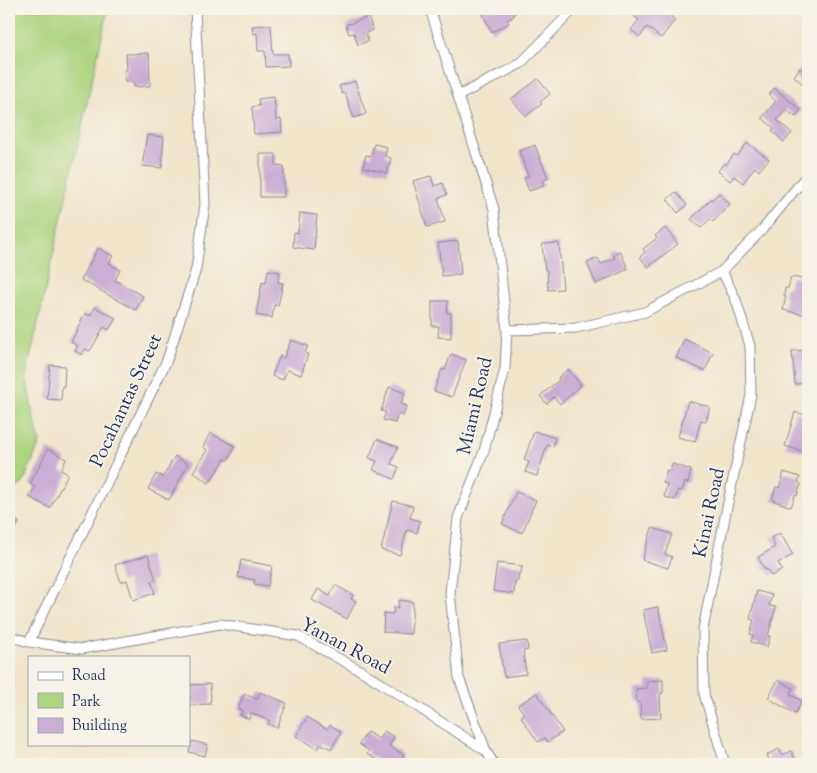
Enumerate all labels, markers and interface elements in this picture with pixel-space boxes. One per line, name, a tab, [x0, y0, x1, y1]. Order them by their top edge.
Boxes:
street label: Pocahantas Street	[84, 329, 170, 472]
street label: Miami Road	[452, 354, 500, 458]
street label: Kinai Road	[687, 465, 733, 560]
street label: Yanan Road	[295, 612, 395, 682]
legend	[28, 656, 190, 746]
text: Road	[72, 666, 106, 687]
text: Park	[72, 692, 101, 713]
text: Building	[72, 716, 127, 737]

